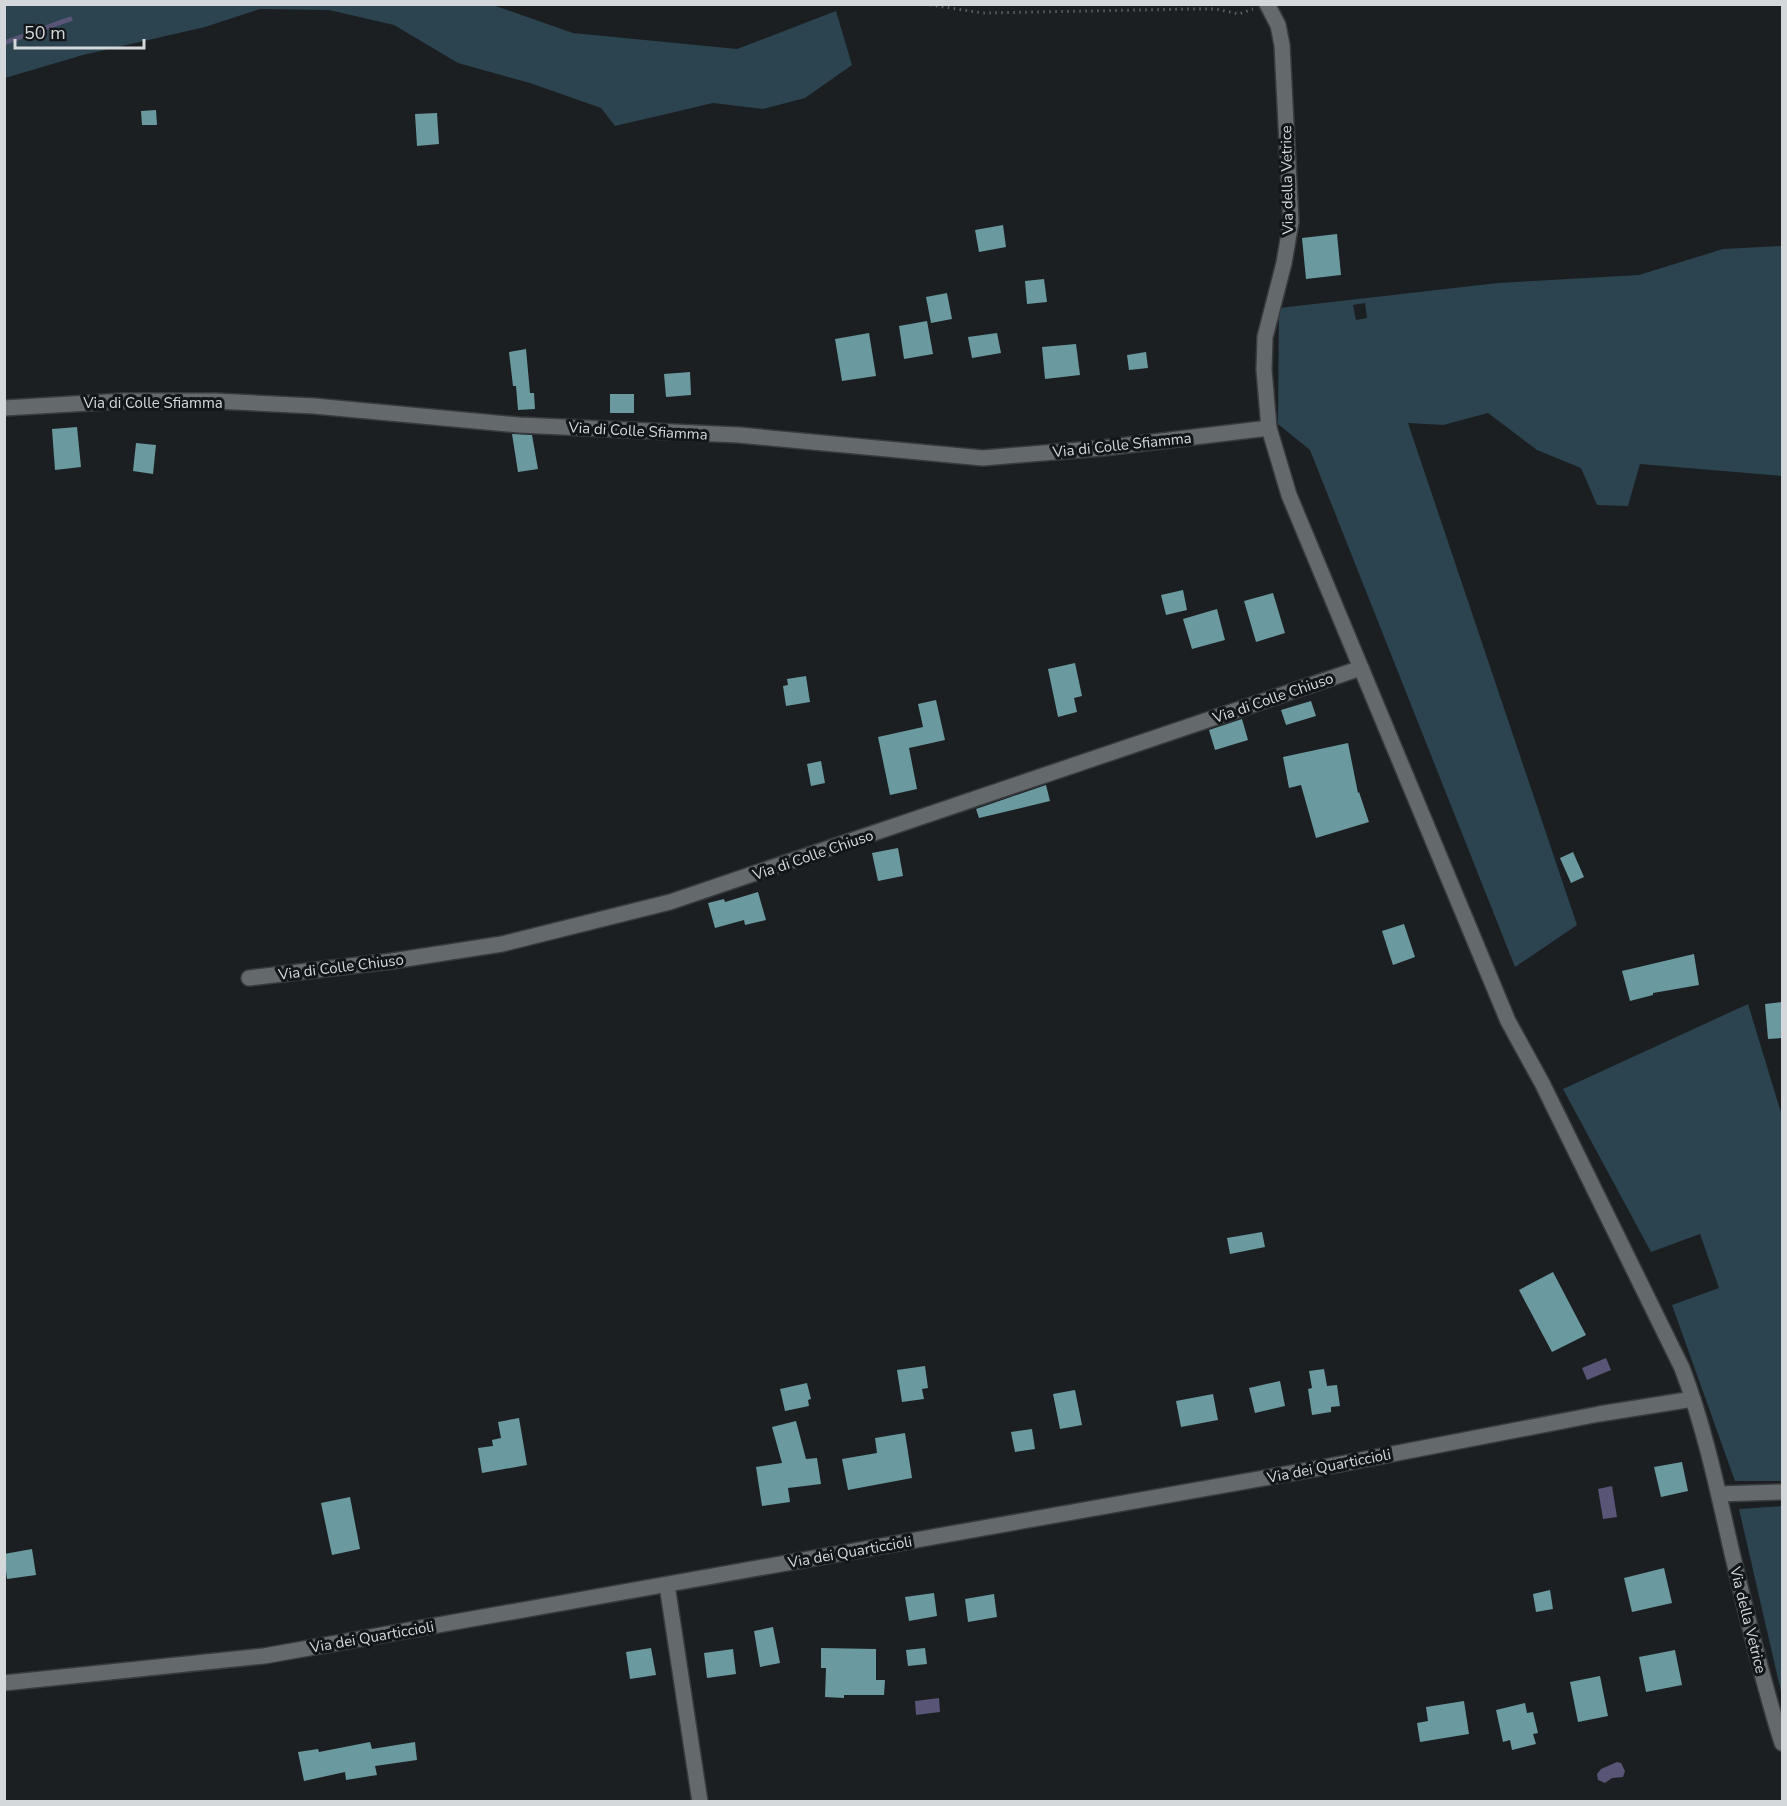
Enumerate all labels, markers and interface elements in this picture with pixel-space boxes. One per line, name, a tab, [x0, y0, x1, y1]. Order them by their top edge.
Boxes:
scale bar	[15, 12, 144, 50]
text: 50 m	[24, 21, 66, 45]
street label: Via della Vetrice	[1276, 125, 1298, 236]
street label: Via di Colle Sfiamma	[82, 393, 223, 413]
street label: Via di Colle Sfiamma	[567, 417, 708, 445]
street label: Via di Colle Sfiamma	[1051, 428, 1192, 462]
street label: Via di Colle Chiuso	[1209, 668, 1336, 728]
street label: Via di Colle Chiuso	[749, 825, 876, 885]
street label: Via di Colle Chiuso	[276, 949, 405, 985]
street label: Via dei Quarticcioli	[1264, 1444, 1393, 1488]
street label: Via dei Quarticcioli	[785, 1531, 914, 1573]
street label: Via della Vetrice	[1725, 1564, 1771, 1675]
street label: Via dei Quarticcioli	[307, 1616, 436, 1658]

